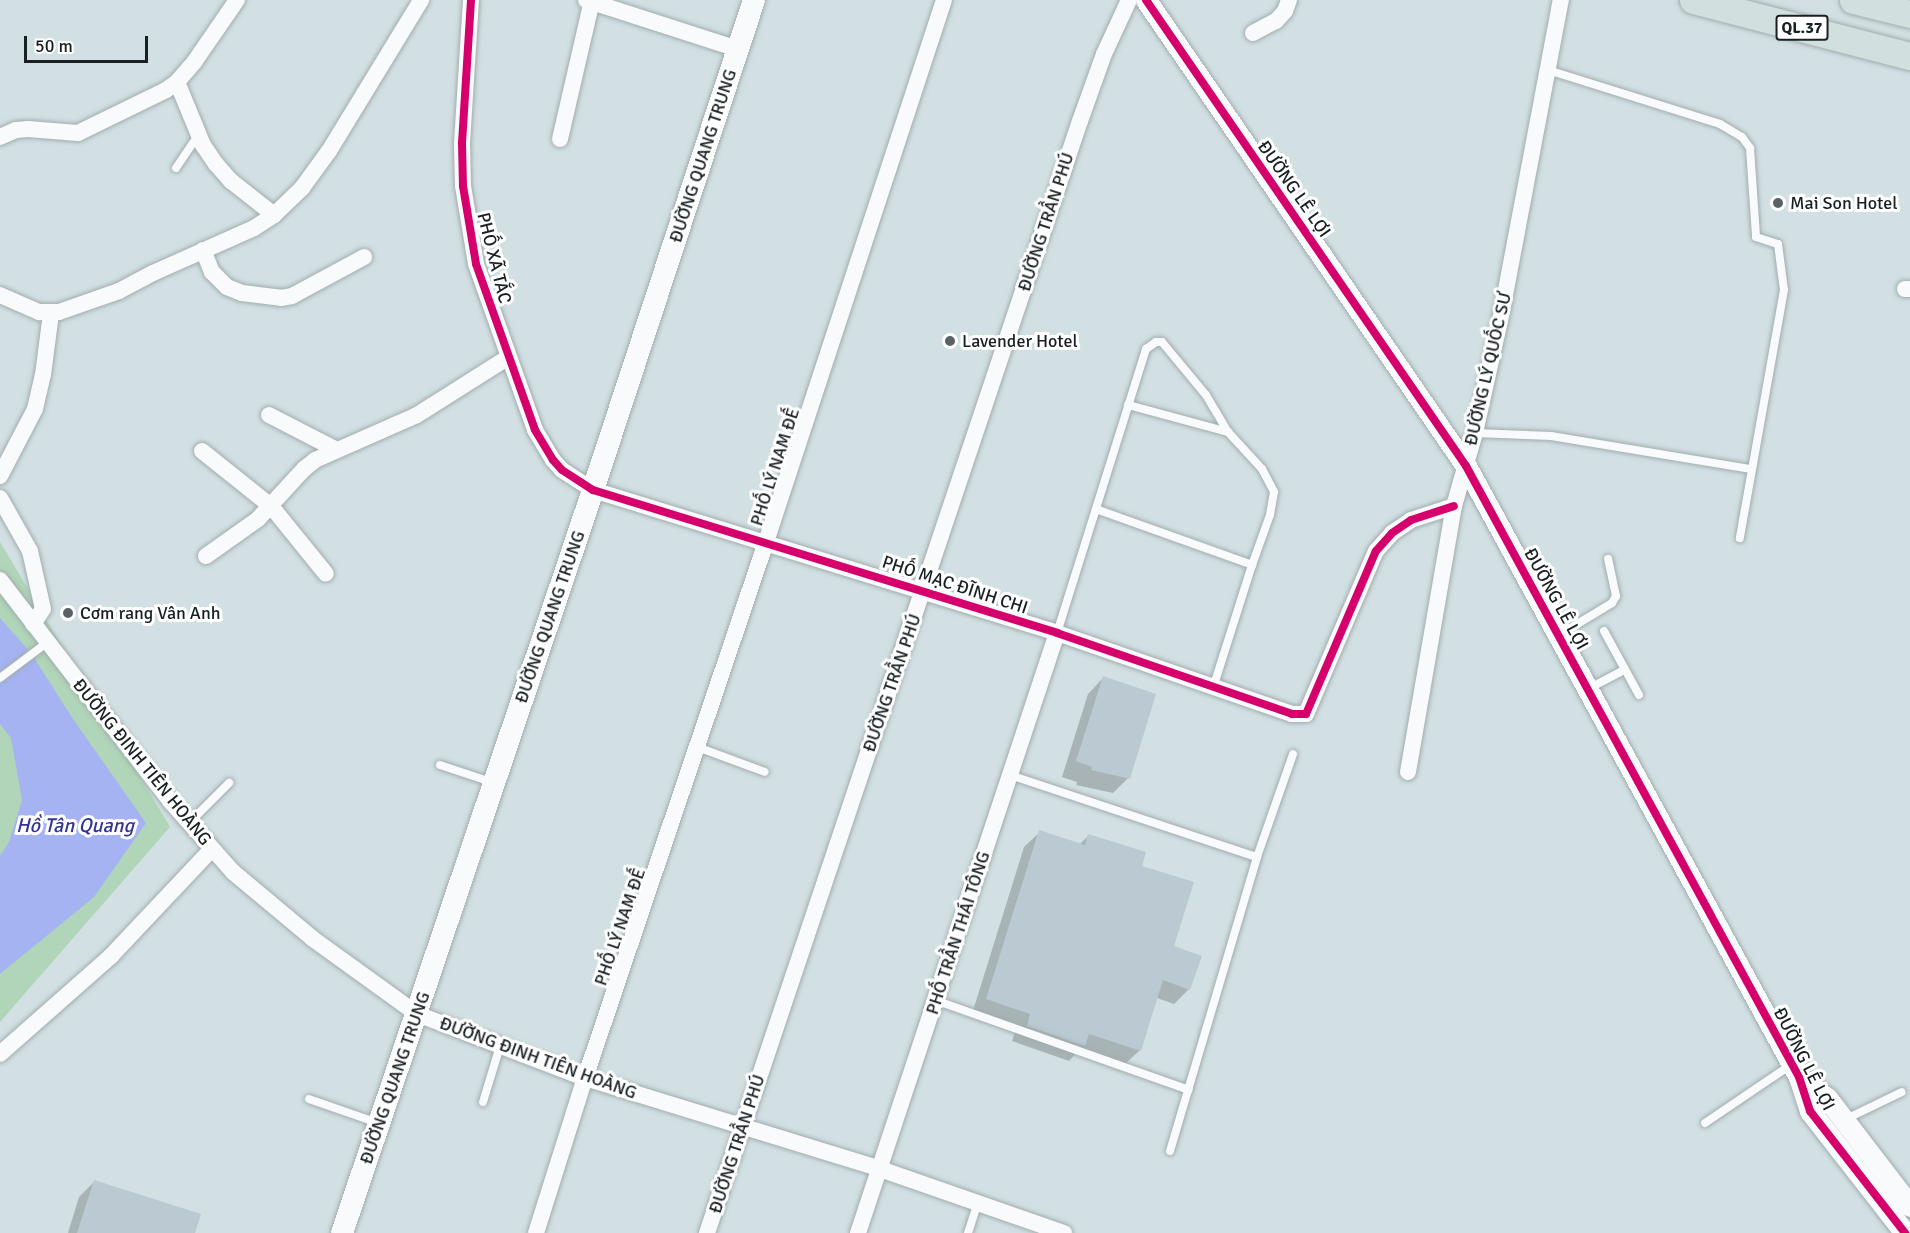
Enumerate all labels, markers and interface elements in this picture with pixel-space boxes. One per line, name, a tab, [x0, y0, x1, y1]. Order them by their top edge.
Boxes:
road number: QL.37	[1775, 15, 1829, 41]
scale bar	[27, 24, 152, 62]
text: 50 m	[35, 35, 73, 57]
street label: ĐƯỜNG QUANG TRUNG	[665, 67, 741, 245]
street label: ĐƯỜNG LÊ LỢI	[1253, 137, 1335, 241]
street label: ĐƯỜNG TRẦN PHÚ	[1013, 150, 1079, 294]
place label: Mai Son Hotel	[1790, 192, 1897, 214]
marker: Mai Son Hotel	[1771, 196, 1785, 210]
street label: PHỐ XÃ TẮC	[472, 210, 516, 306]
street label: ĐƯỜNG LÝ QUỐC SƯ	[1460, 290, 1516, 448]
place label: Lavender Hotel	[962, 330, 1078, 352]
marker: Lavender Hotel	[943, 334, 957, 348]
street label: PHỐ LÝ NAM ĐẾ	[746, 405, 804, 529]
street label: ĐƯỜNG QUANG TRUNG	[510, 528, 590, 706]
street label: ĐƯỜNG LÊ LỢI	[1519, 544, 1593, 654]
street label: PHỐ MẠC ĐĨNH CHI	[879, 551, 1031, 619]
place label: Cơm rang Vân Anh	[80, 602, 220, 624]
marker: Cơm rang Vân Anh	[61, 606, 75, 620]
street label: ĐƯỜNG TRẦN PHÚ	[858, 611, 926, 755]
street label: ĐƯỜNG ĐINH TIÊN HOÀNG	[68, 674, 216, 850]
water label: Hồ Tân Quang	[16, 813, 134, 837]
street label: PHỐ TRẦN THÁI TÔNG	[921, 849, 995, 1017]
street label: PHỐ LÝ NAM ĐẾ	[590, 866, 650, 988]
street label: ĐƯỜNG QUANG TRUNG	[355, 989, 435, 1167]
street label: ĐƯỜNG LÊ LỢI	[1769, 1004, 1839, 1114]
street label: ĐƯỜNG ĐINH TIÊN HOÀNG	[436, 1012, 640, 1104]
street label: ĐƯỜNG TRẦN PHÚ	[704, 1072, 770, 1216]

